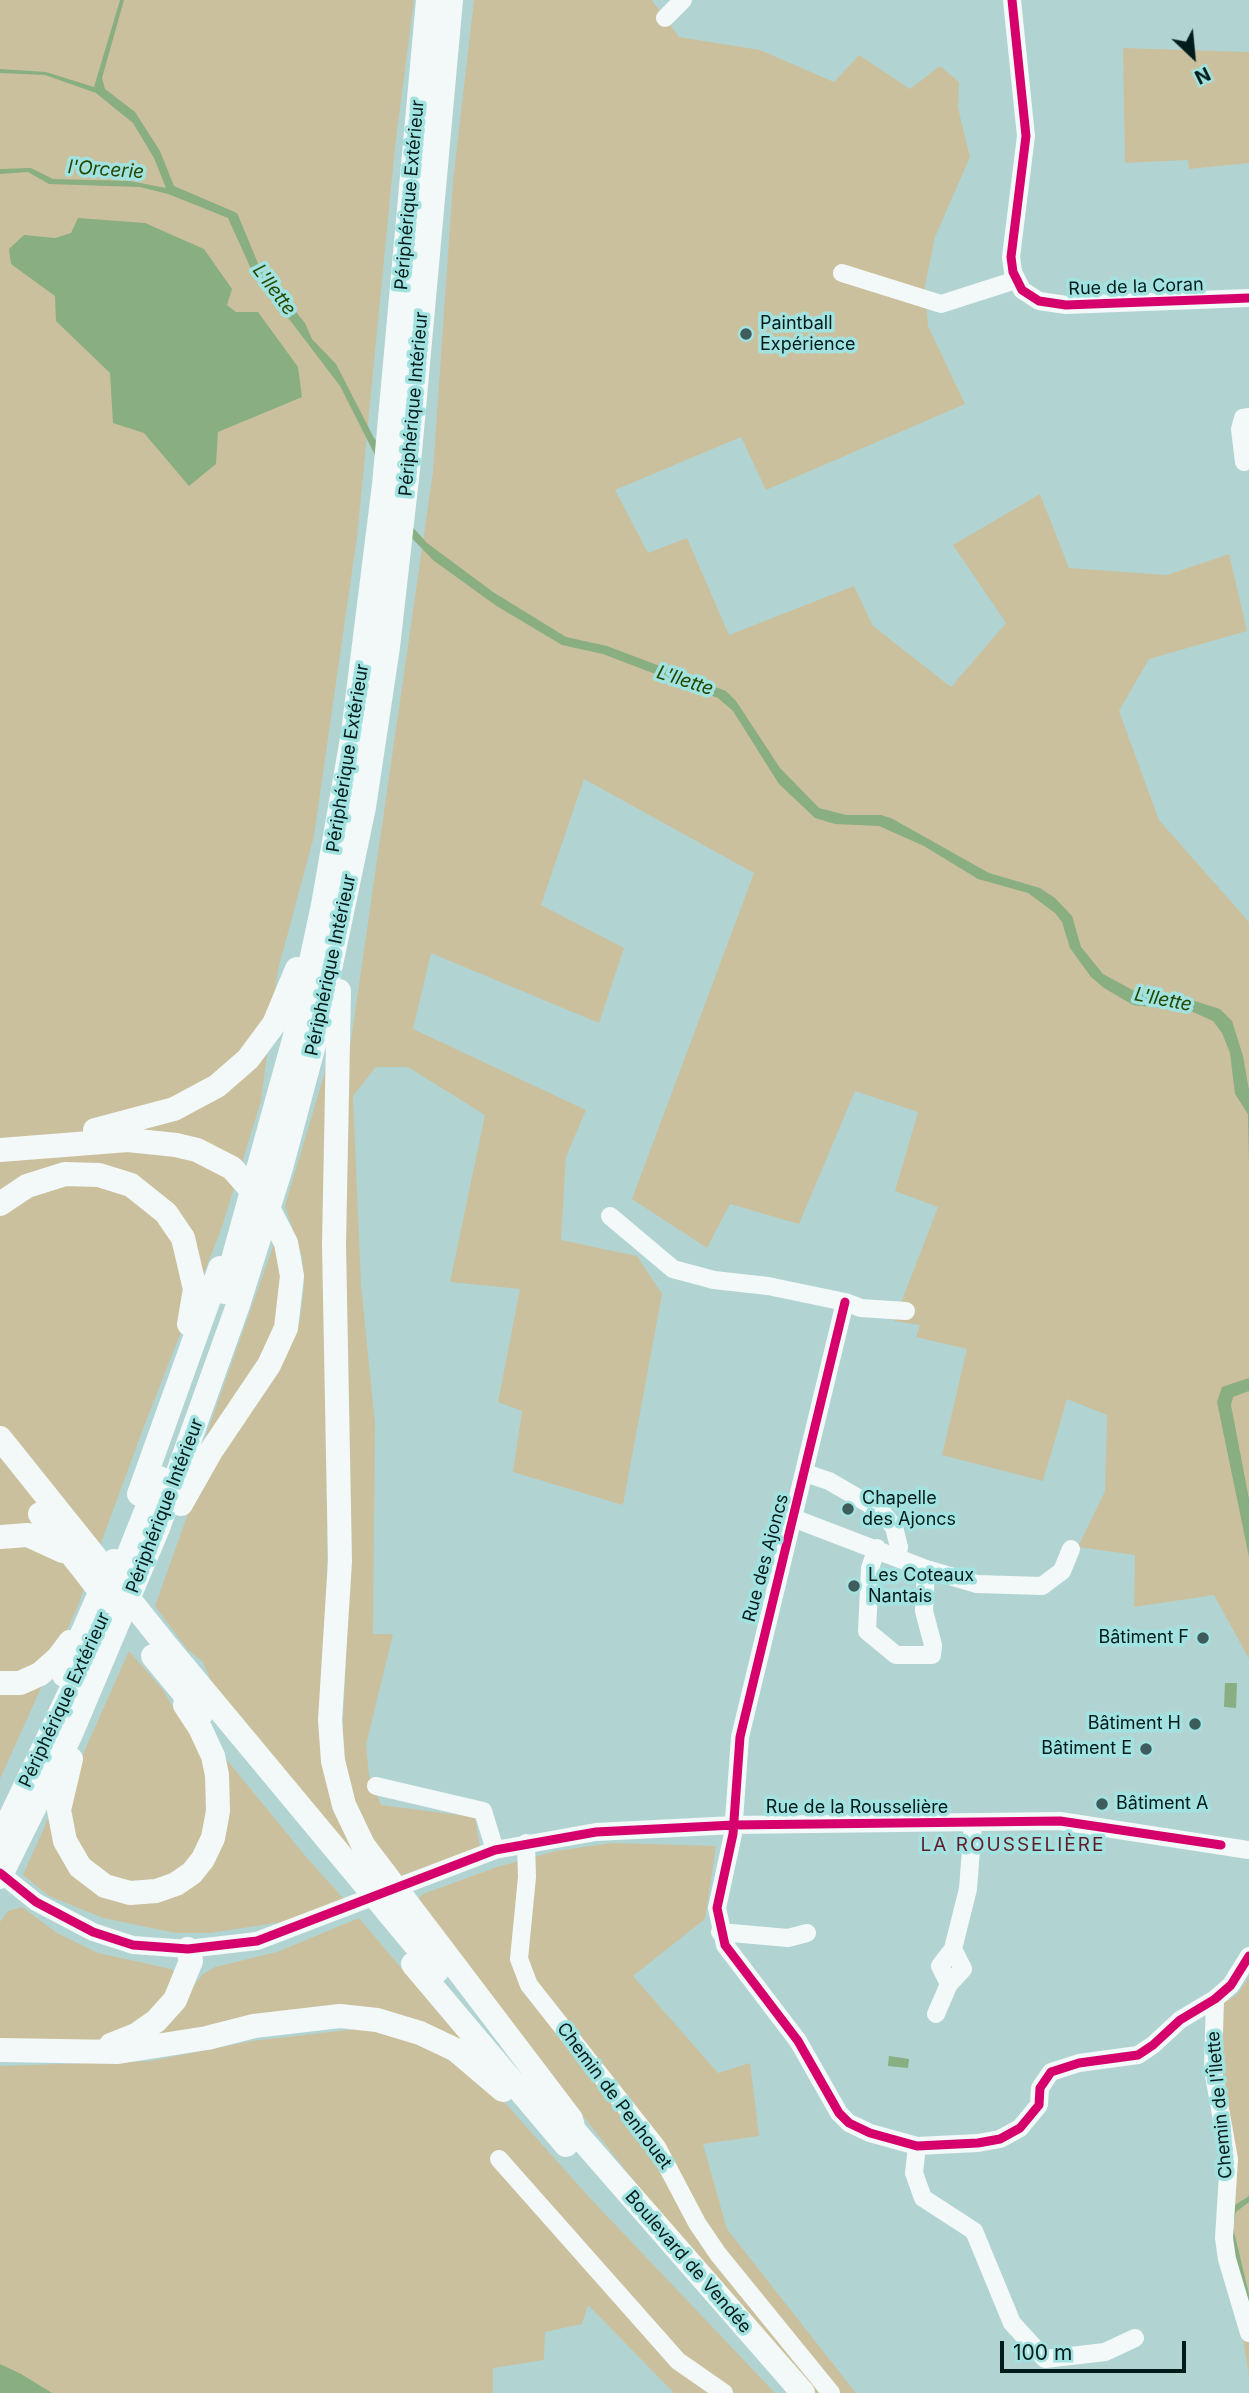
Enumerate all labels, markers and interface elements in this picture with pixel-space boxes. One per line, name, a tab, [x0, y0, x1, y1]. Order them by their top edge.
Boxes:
north arrow	[1158, 21, 1228, 91]
text: N	[1191, 62, 1214, 89]
street label: Périphérique Extérieur	[391, 99, 429, 291]
water label: l'Orcerie	[67, 156, 145, 184]
water label: L'Ilette	[247, 260, 301, 320]
street label: Rue de la Coran	[1068, 274, 1204, 300]
street label: Périphérique Intérieur	[395, 311, 433, 497]
place label: Paintball Expérience	[760, 313, 855, 356]
marker: Paintball Expérience	[738, 326, 754, 342]
water label: L'Ilette	[654, 661, 716, 701]
street label: Périphérique Extérieur	[322, 662, 374, 854]
street label: Périphérique Intérieur	[301, 872, 361, 1058]
water label: L'Ilette	[1132, 983, 1194, 1017]
street label: Périphérique Intérieur	[122, 1416, 208, 1596]
place label: Chapelle des Ajoncs	[862, 1488, 956, 1530]
street label: Rue des Ajoncs	[739, 1492, 793, 1624]
marker: Chapelle des Ajoncs	[840, 1501, 856, 1517]
place label: Les Coteaux Nantais	[868, 1565, 974, 1608]
marker: Les Coteaux Nantais	[846, 1578, 862, 1594]
street label: Périphérique Extérieur	[15, 1609, 115, 1791]
place label: Bâtiment F	[1098, 1627, 1189, 1649]
marker: Bâtiment F	[1195, 1630, 1211, 1646]
place label: Bâtiment H	[1088, 1713, 1181, 1735]
marker: Bâtiment H	[1187, 1716, 1203, 1732]
place label: Bâtiment E	[1041, 1738, 1132, 1760]
marker: Bâtiment E	[1138, 1741, 1154, 1757]
place label: Bâtiment A	[1116, 1793, 1208, 1815]
marker: Bâtiment A	[1094, 1796, 1110, 1812]
street label: Rue de la Rousselière	[766, 1797, 948, 1819]
district label: LA ROUSSELIÈRE	[922, 1834, 1104, 1856]
street label: Chemin de Penhouet	[552, 2019, 676, 2173]
street label: Chemin de l'Îlette	[1203, 2030, 1237, 2180]
street label: Boulevard de Vendée	[620, 2186, 756, 2338]
scale bar	[1004, 2326, 1190, 2370]
text: 100 m	[1013, 2340, 1072, 2365]

